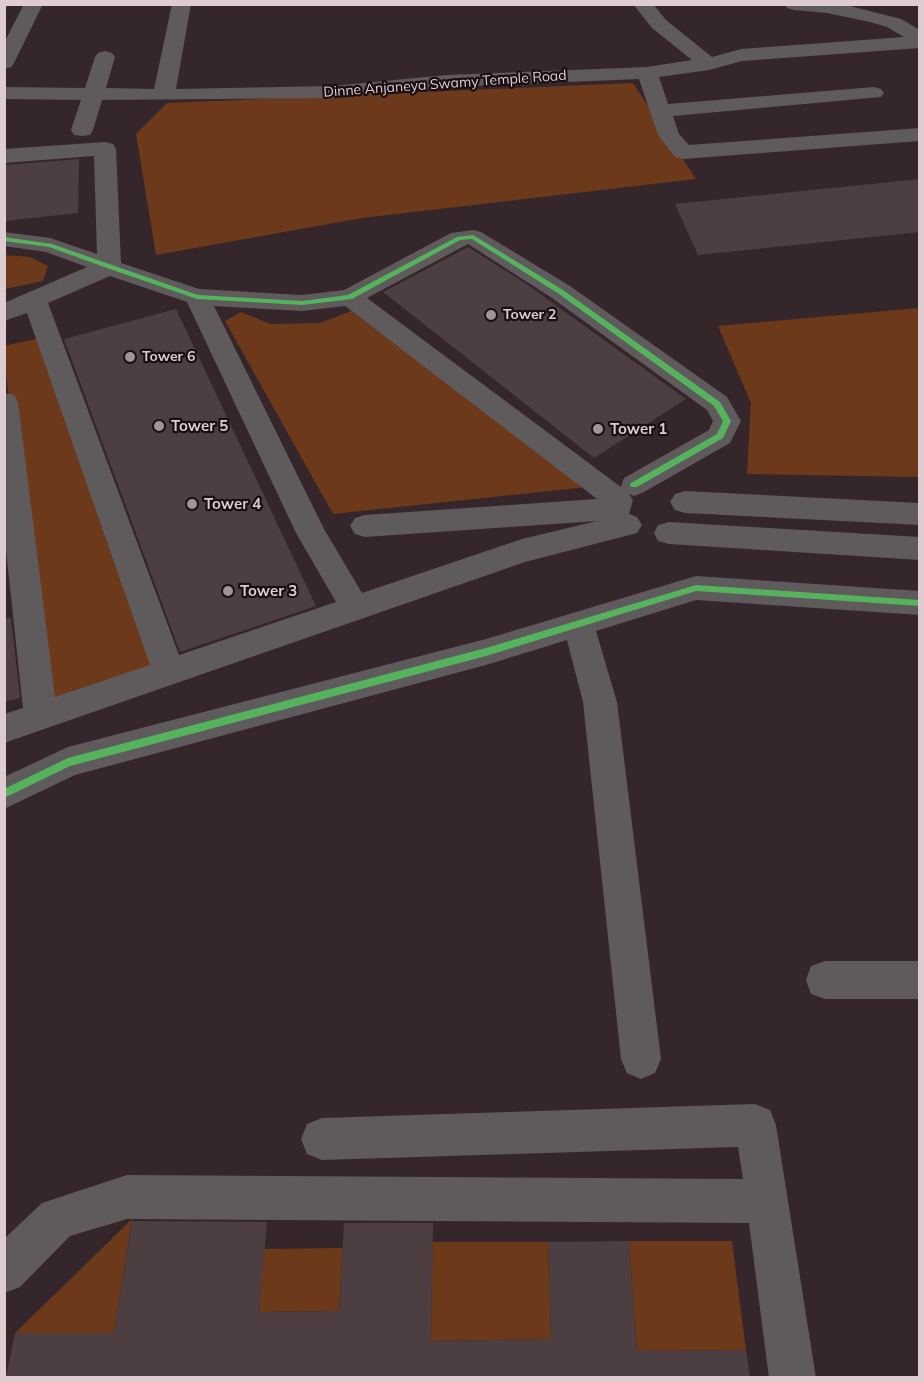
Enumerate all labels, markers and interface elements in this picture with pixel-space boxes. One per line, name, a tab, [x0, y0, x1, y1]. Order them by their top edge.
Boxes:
street label: Dinne Anjaneya Swamy Temple Road	[323, 67, 567, 101]
place label: Tower 2	[503, 307, 556, 323]
marker: Tower 2	[484, 308, 498, 322]
place label: Tower 6	[142, 349, 195, 365]
marker: Tower 6	[123, 350, 137, 364]
place label: Tower 5	[171, 417, 228, 435]
marker: Tower 5	[152, 419, 166, 433]
place label: Tower 1	[610, 420, 667, 438]
marker: Tower 1	[591, 422, 605, 436]
place label: Tower 4	[204, 495, 261, 513]
marker: Tower 4	[185, 497, 199, 511]
place label: Tower 3	[240, 582, 297, 600]
marker: Tower 3	[221, 584, 235, 598]

